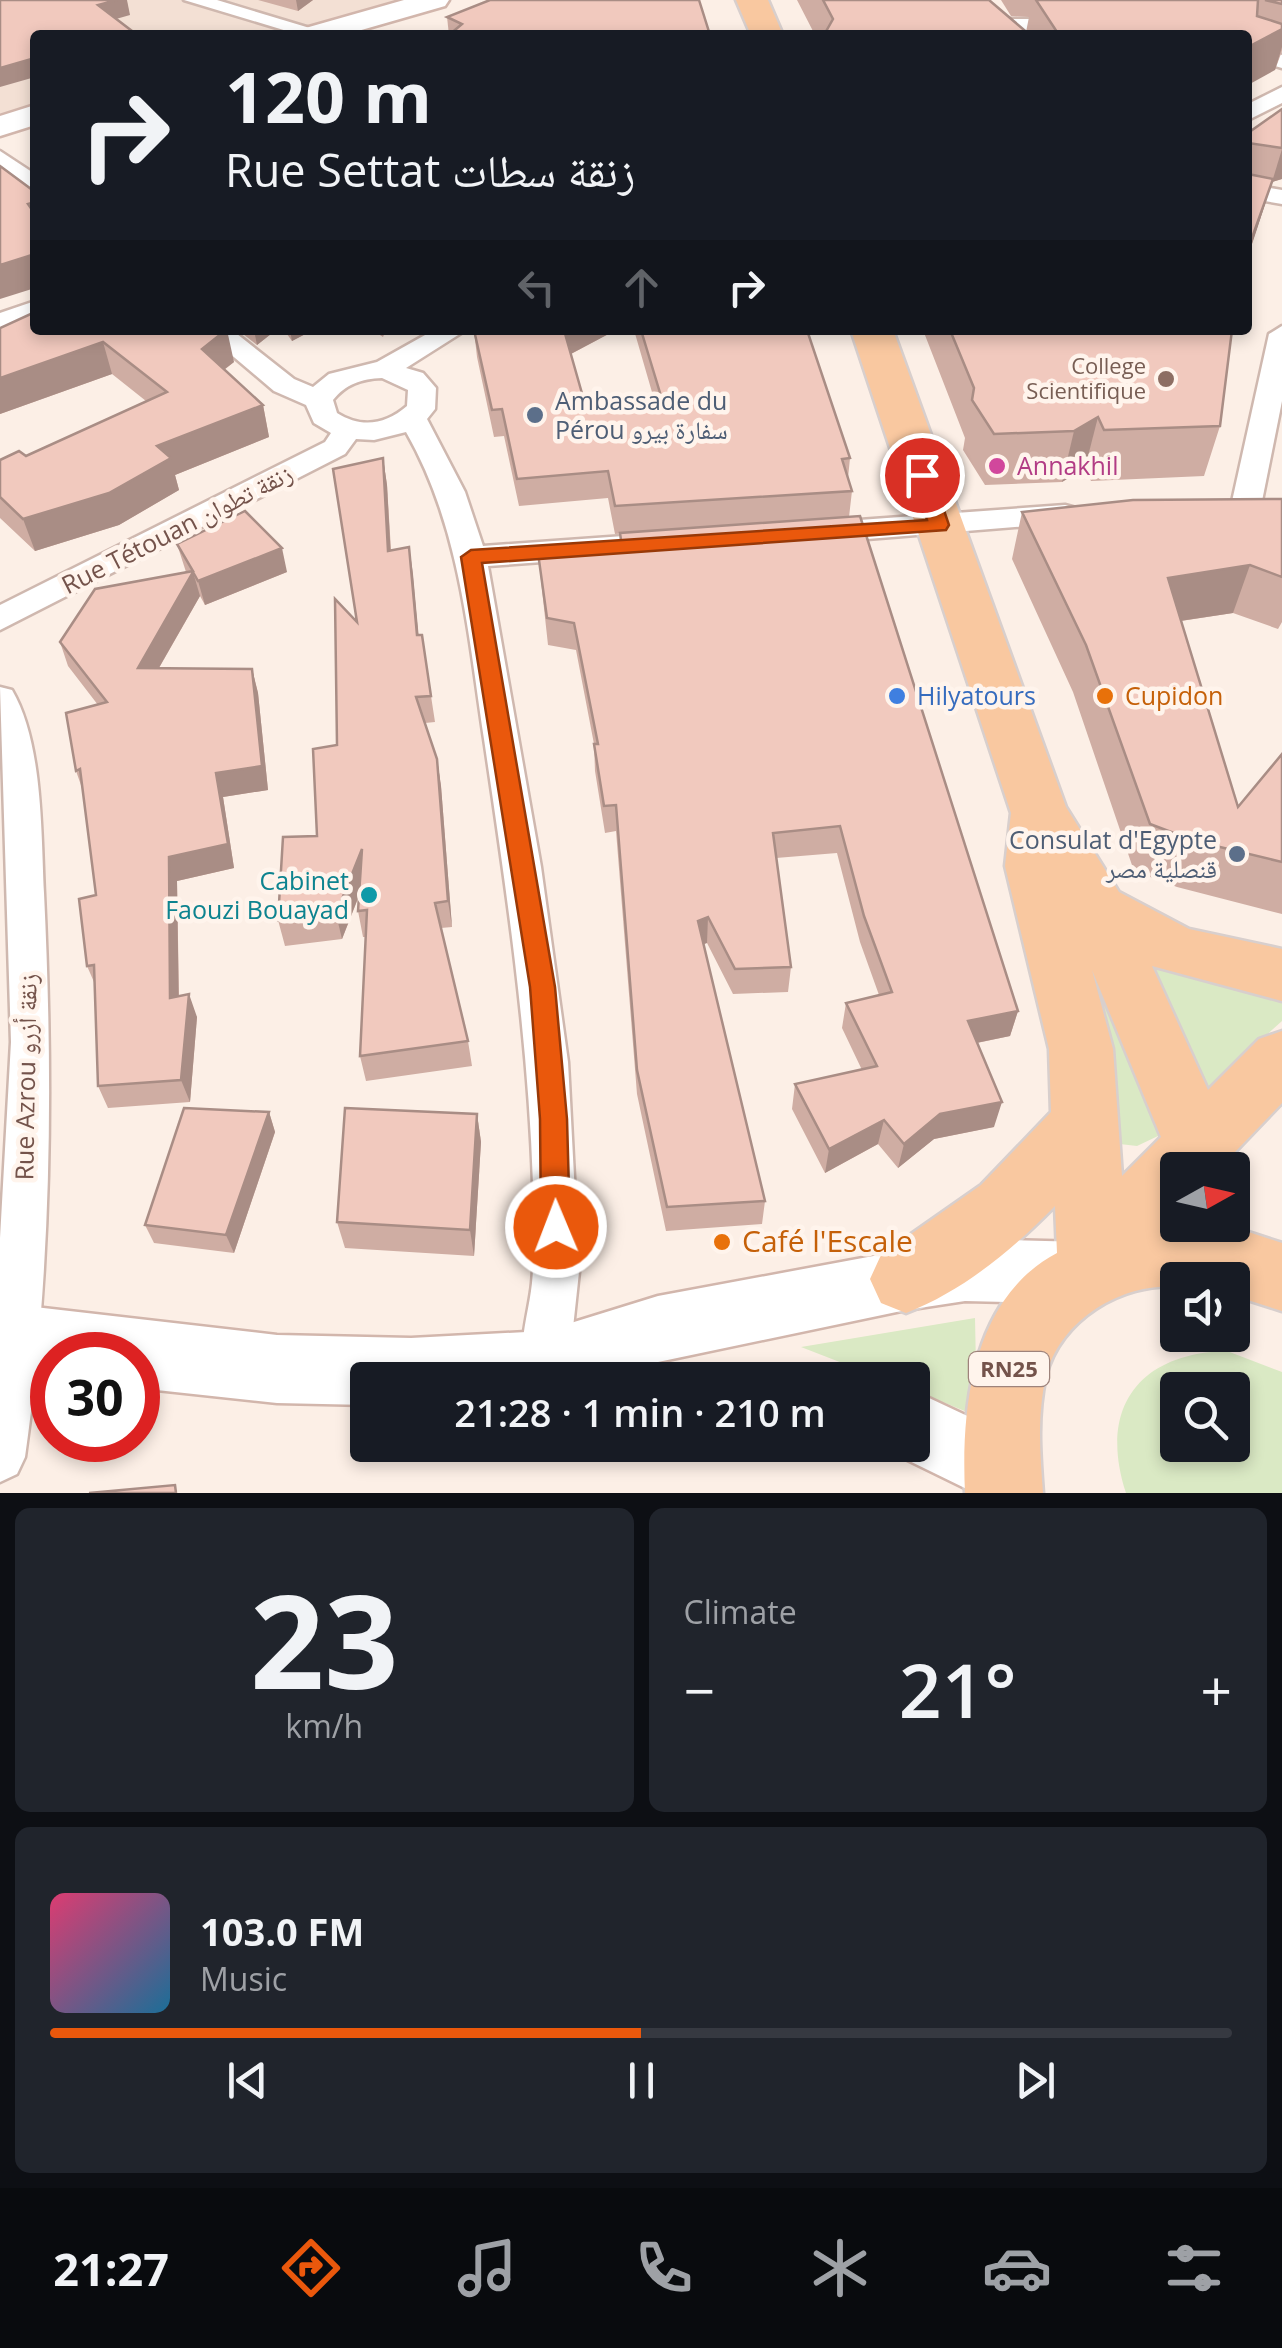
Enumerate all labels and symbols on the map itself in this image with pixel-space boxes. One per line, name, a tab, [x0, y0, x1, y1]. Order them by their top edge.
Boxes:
place label: College Scientifique	[1026, 350, 1146, 405]
marker: College Scientifique	[1155, 368, 1177, 390]
place label: Ambassade du Pérou سفارة بيرو	[555, 383, 728, 446]
marker: Ambassade du Pérou سفارة بيرو	[524, 404, 546, 426]
pin	[880, 433, 965, 518]
place label: Annakhil	[1017, 448, 1118, 482]
street label: Rue Tétouan زنقة تطوان	[55, 455, 298, 601]
marker: Annakhil	[986, 455, 1008, 477]
place label: Hilyatours	[917, 678, 1036, 712]
place label: Cupidon	[1125, 678, 1223, 712]
marker: Hilyatours	[886, 685, 908, 707]
marker: Cupidon	[1094, 685, 1116, 707]
place label: Consulat d'Egypte قنصلية مصر	[1009, 822, 1217, 885]
marker: Consulat d'Egypte قنصلية مصر	[1226, 843, 1248, 865]
place label: Cabinet Faouzi Bouayad	[165, 863, 349, 926]
marker: Cabinet Faouzi Bouayad	[358, 884, 380, 906]
street label: Rue Azrou زنقة أزرو	[6, 973, 44, 1181]
north arrow	[1160, 1152, 1250, 1242]
position arrow	[504, 1175, 608, 1279]
place label: Café l'Escale	[742, 1220, 913, 1261]
marker: Café l'Escale	[711, 1231, 733, 1253]
speed limit sign: 30	[30, 1332, 160, 1462]
road number: RN25	[969, 1352, 1049, 1386]

